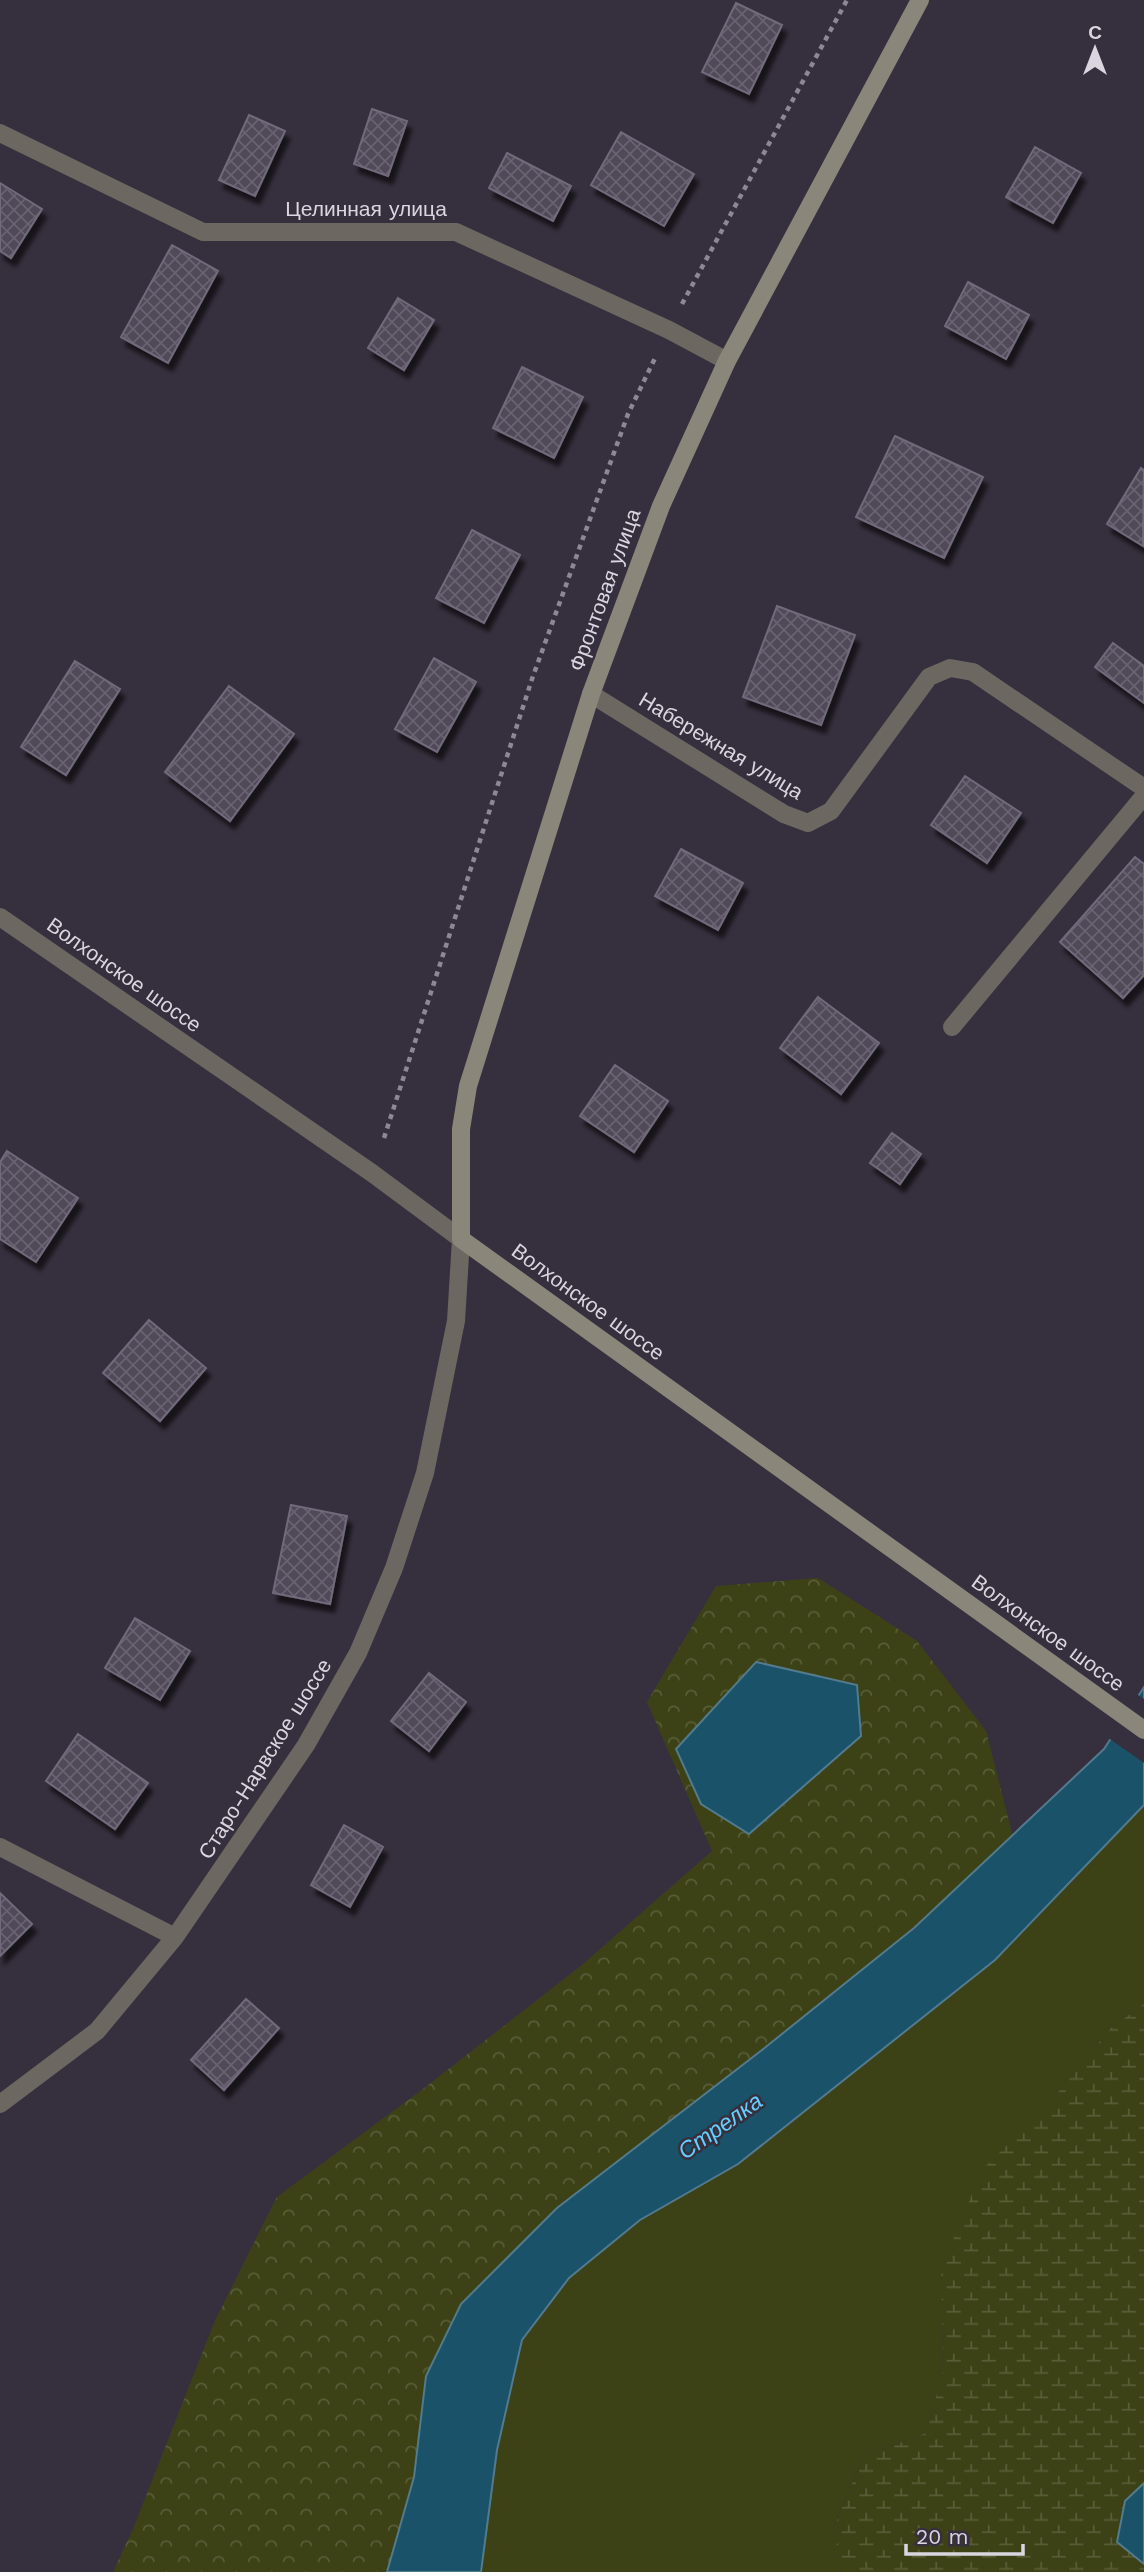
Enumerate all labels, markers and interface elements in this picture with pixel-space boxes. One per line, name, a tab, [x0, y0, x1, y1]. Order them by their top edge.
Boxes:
north arrow	[1060, 14, 1130, 84]
text: С	[1088, 21, 1102, 44]
street label: Целинная улица	[285, 196, 447, 221]
street label: Фронтовая улица	[564, 505, 646, 674]
street label: Набережная улица	[635, 687, 808, 805]
street label: Волхонское шоссе	[42, 912, 206, 1037]
street label: Волхонское шоссе	[507, 1238, 670, 1365]
street label: Волхонское шоссе	[967, 1569, 1130, 1696]
street label: Старо-Нарвское шоссе	[193, 1654, 336, 1863]
water label: Стрелка	[673, 2088, 768, 2165]
scale bar	[906, 2512, 1023, 2556]
text: 20 m	[916, 2524, 968, 2549]

